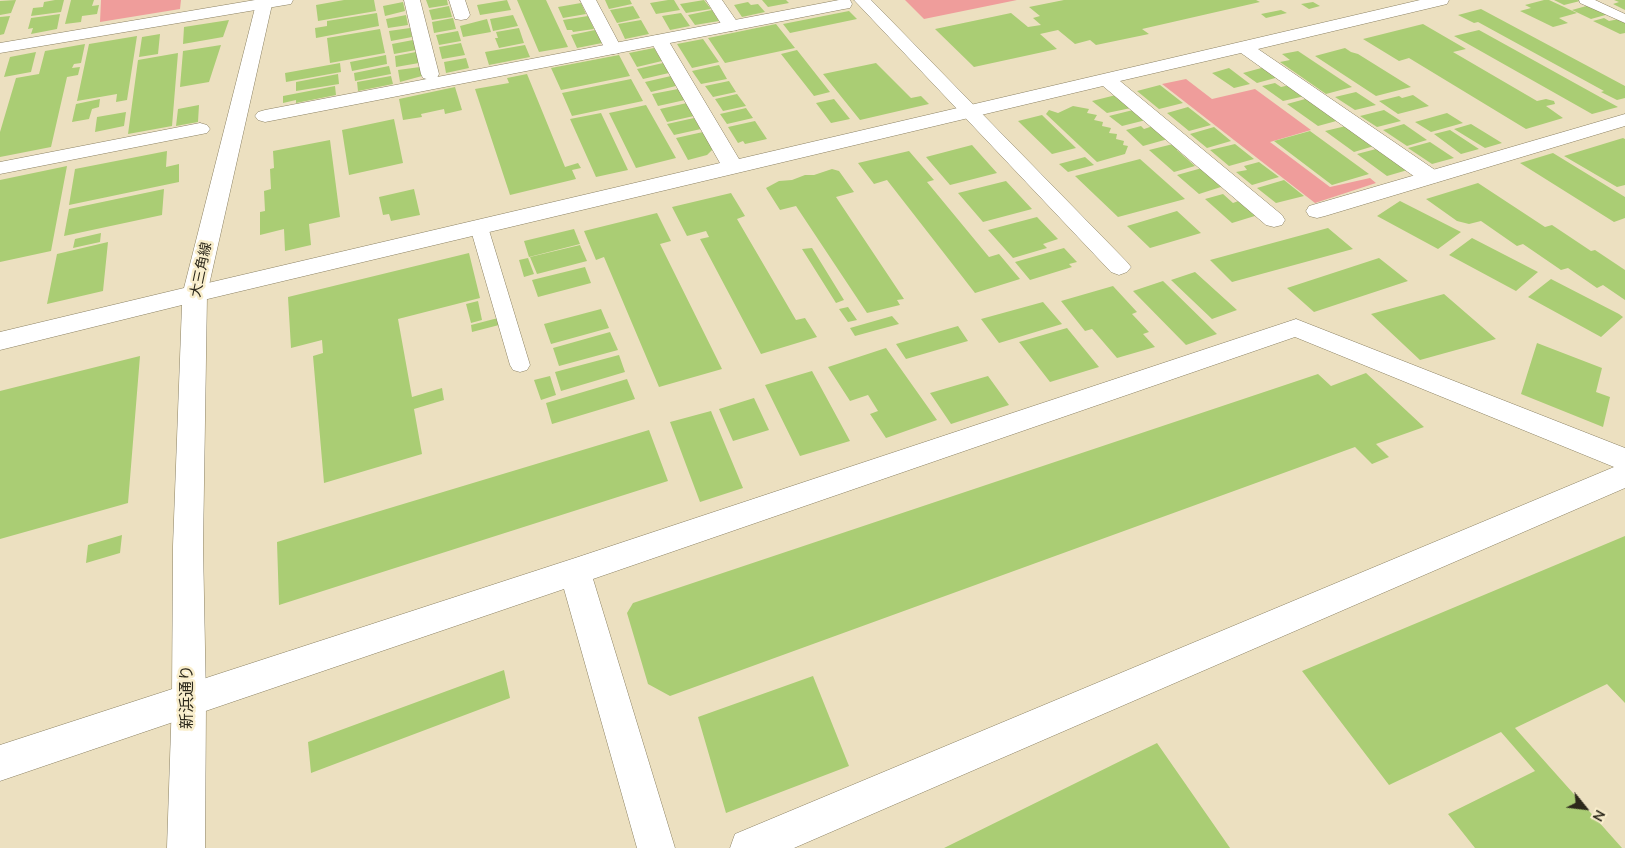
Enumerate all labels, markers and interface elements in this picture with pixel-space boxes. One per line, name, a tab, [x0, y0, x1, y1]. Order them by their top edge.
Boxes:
street label: 大三角線	[188, 241, 216, 299]
street label: 新浜通り	[178, 665, 198, 729]
north arrow	[1560, 783, 1610, 833]
text: N	[1588, 806, 1609, 825]

